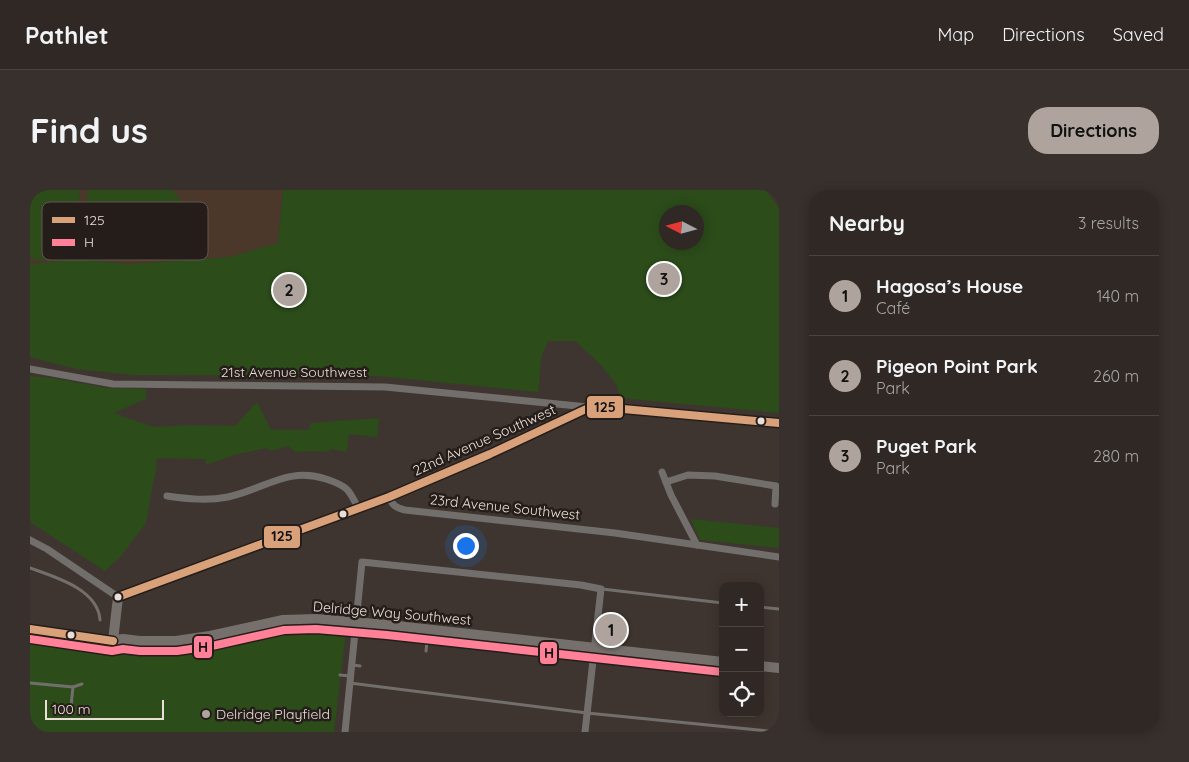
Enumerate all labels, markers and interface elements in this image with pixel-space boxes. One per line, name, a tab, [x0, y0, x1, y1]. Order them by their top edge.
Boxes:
text: Pathlet	[25, 20, 109, 50]
text: Map	[937, 23, 974, 46]
text: Directions	[1002, 23, 1085, 46]
text: Saved	[1113, 23, 1164, 46]
button: Directions	[1028, 107, 1159, 154]
text: Find us	[30, 108, 148, 152]
legend	[42, 202, 208, 260]
north arrow	[659, 205, 704, 250]
text: Nearby	[829, 210, 905, 236]
text: 125	[84, 211, 105, 229]
text: 3 results	[1078, 213, 1139, 233]
text: H	[84, 233, 94, 251]
pin: 3	[648, 260, 680, 298]
pin: 2	[273, 271, 305, 309]
text: Hagosa’s House	[876, 274, 1023, 298]
text: 1	[842, 286, 848, 306]
text: 140 m	[1096, 286, 1139, 306]
text: Café	[876, 298, 910, 318]
text: Pigeon Point Park	[876, 354, 1038, 378]
street label: 21st Avenue Southwest	[221, 363, 368, 381]
text: 2	[840, 366, 850, 386]
text: 260 m	[1093, 366, 1139, 386]
text: Park	[876, 378, 910, 398]
line badge: 125	[586, 395, 624, 419]
text: 125	[594, 398, 616, 416]
street label: 22nd Avenue Southwest	[410, 400, 558, 480]
unlabelled marker	[756, 416, 766, 426]
text: Puget Park	[876, 434, 977, 458]
text: 3	[841, 446, 849, 466]
text: 280 m	[1093, 446, 1139, 466]
text: Park	[876, 458, 910, 478]
street label: 23rd Avenue Southwest	[429, 490, 581, 524]
unlabelled marker	[338, 509, 348, 519]
line badge: 125	[263, 525, 301, 549]
text: 125	[271, 527, 293, 545]
your location	[453, 533, 479, 559]
map controls	[719, 582, 764, 717]
button: +	[719, 582, 764, 627]
unlabelled marker	[113, 592, 123, 602]
street label: Delridge Way Southwest	[312, 597, 472, 629]
pin: 1	[595, 611, 627, 649]
button: −	[719, 627, 764, 672]
unlabelled marker	[66, 630, 76, 640]
line badge: H	[193, 635, 213, 659]
text: H	[198, 638, 208, 656]
line badge: H	[539, 641, 558, 665]
text: H	[544, 644, 554, 662]
button: locate	[719, 672, 764, 717]
scale bar	[45, 697, 164, 720]
text: 100 m	[52, 700, 90, 718]
place label: Delridge Playfield	[216, 705, 330, 723]
marker: Delridge Playfield	[200, 708, 212, 720]

